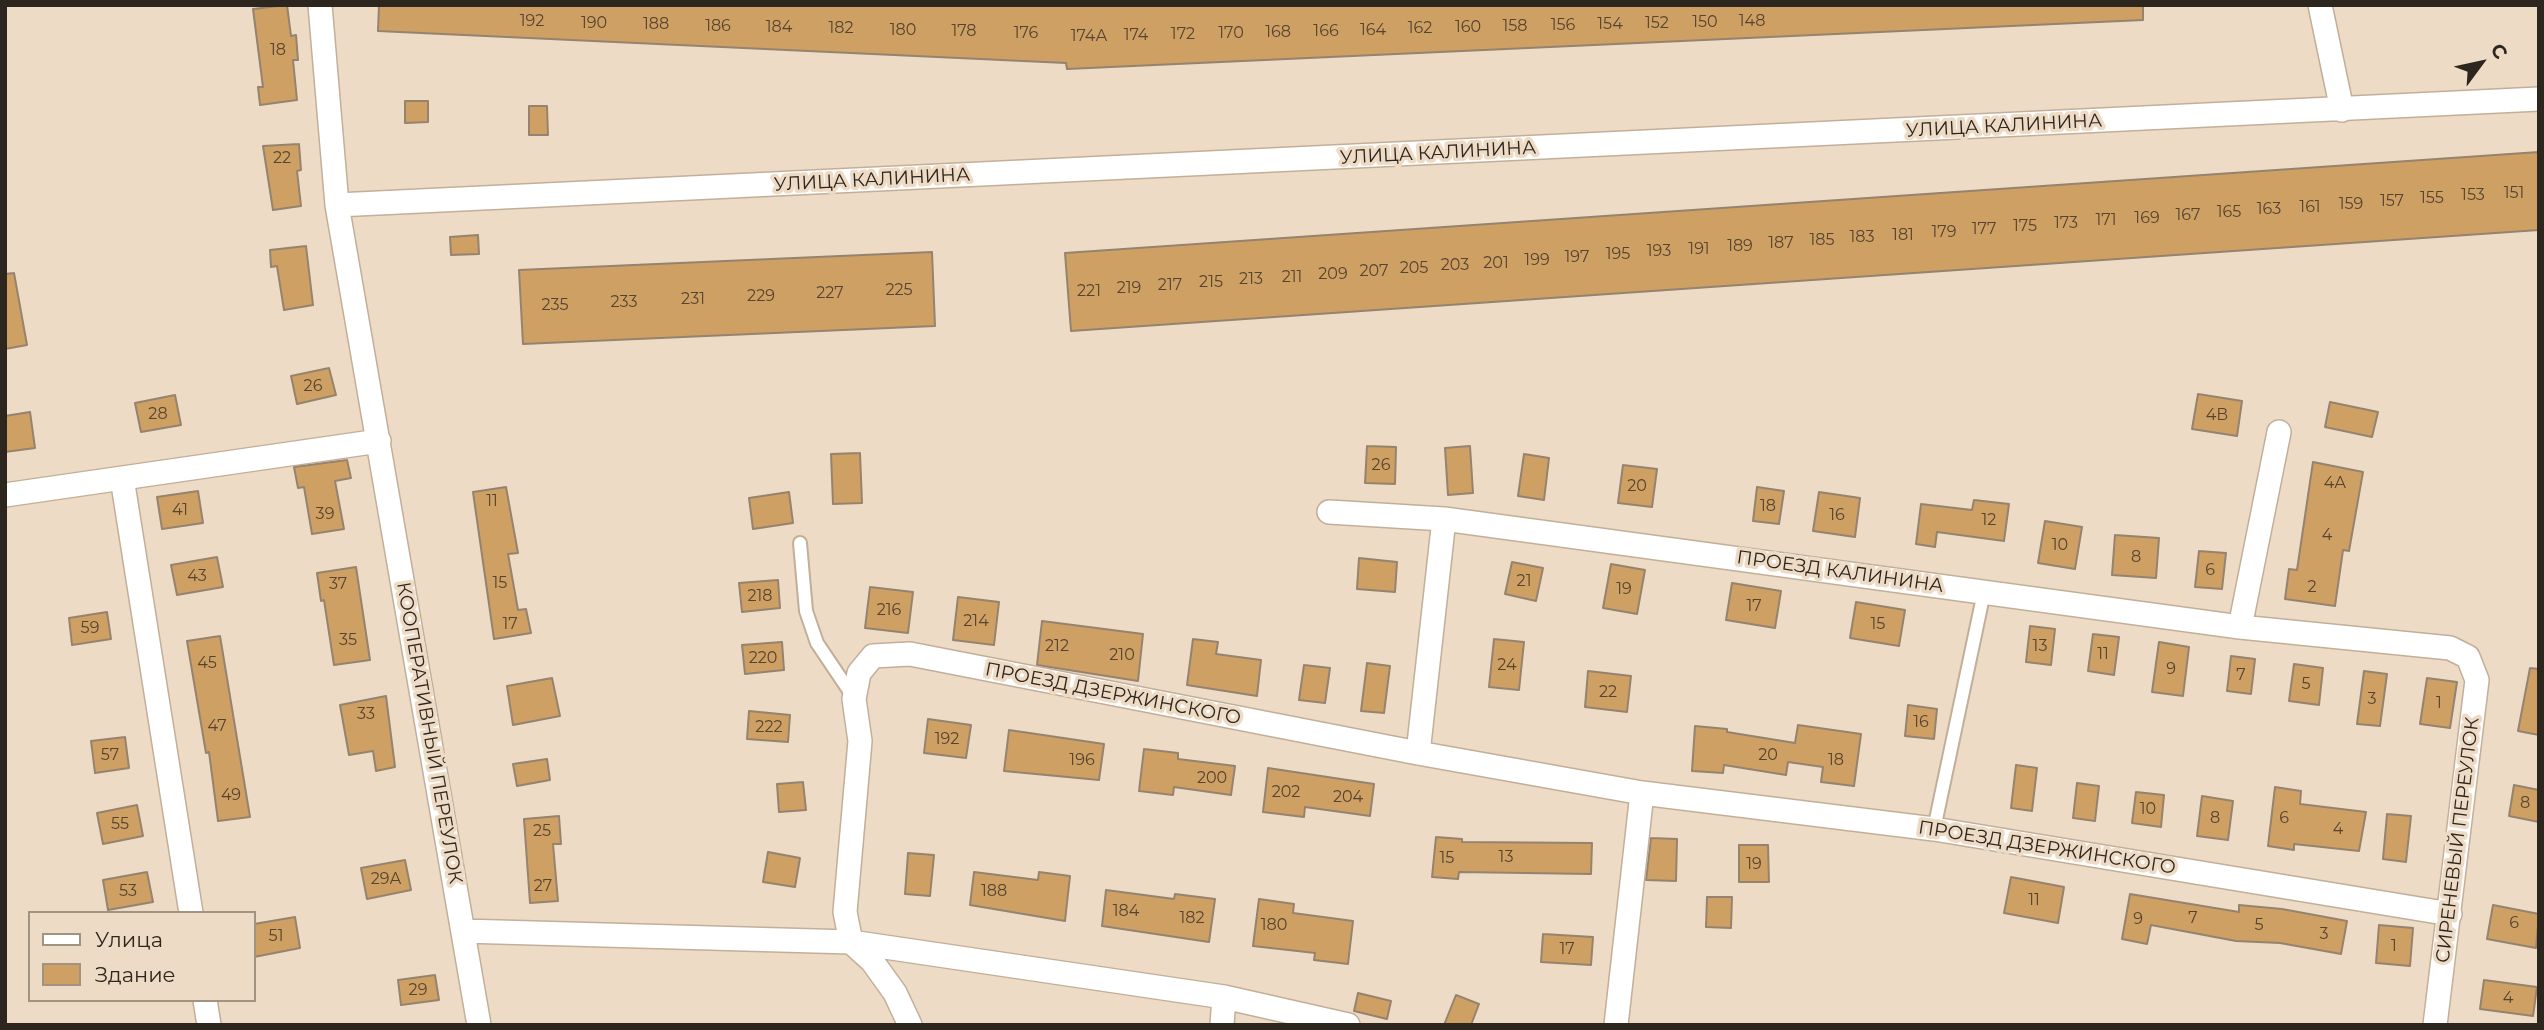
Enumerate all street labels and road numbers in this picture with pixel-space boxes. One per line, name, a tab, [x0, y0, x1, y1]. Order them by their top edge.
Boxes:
street label: УЛИЦА КАЛИНИНА	[1905, 109, 2103, 143]
street label: УЛИЦА КАЛИНИНА	[1339, 136, 1537, 170]
street label: УЛИЦА КАЛИНИНА	[773, 163, 971, 197]
street label: ПРОЕЗД КАЛИНИНА	[1735, 546, 1945, 598]
street label: КООПЕРАТИВНЫЙ ПЕРЕУЛОК	[391, 580, 467, 886]
street label: ПРОЕЗД ДЗЕРЖИНСКОГО	[983, 658, 1243, 730]
street label: СИРЕНЕВЫЙ ПЕРЕУЛОК	[2432, 716, 2484, 964]
street label: ПРОЕЗД ДЗЕРЖИНСКОГО	[1917, 816, 2177, 880]

